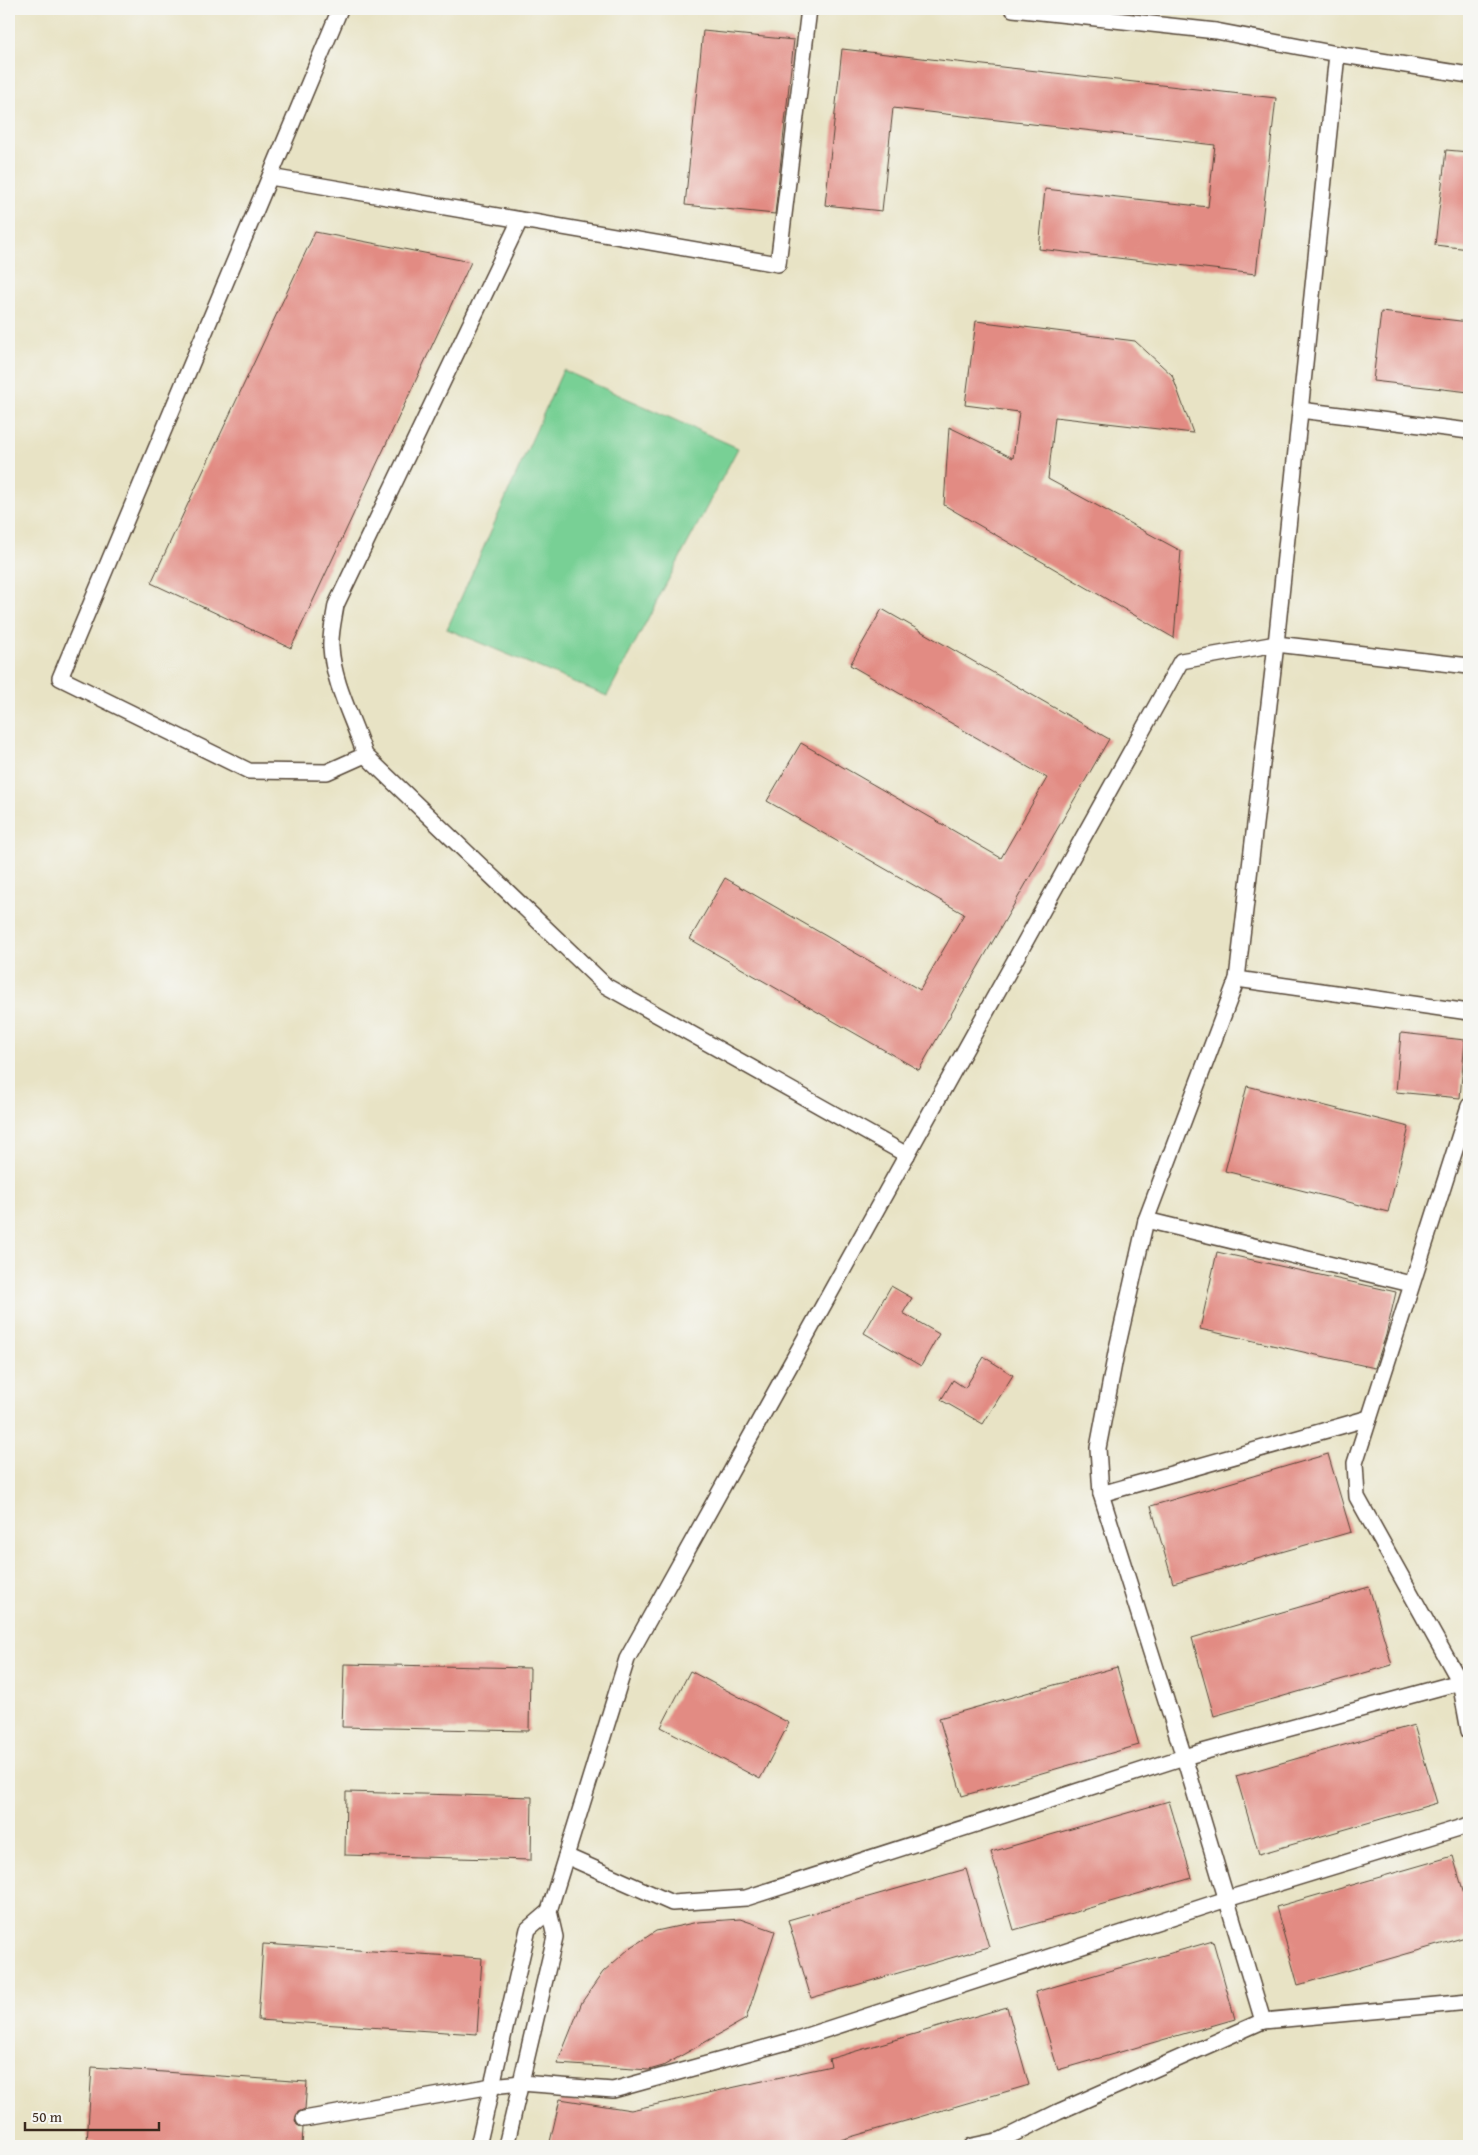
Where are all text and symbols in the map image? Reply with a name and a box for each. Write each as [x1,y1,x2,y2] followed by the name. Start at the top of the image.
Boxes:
[25,2100,159,2132] scale bar
[32,2106,63,2127] text: 50 m

